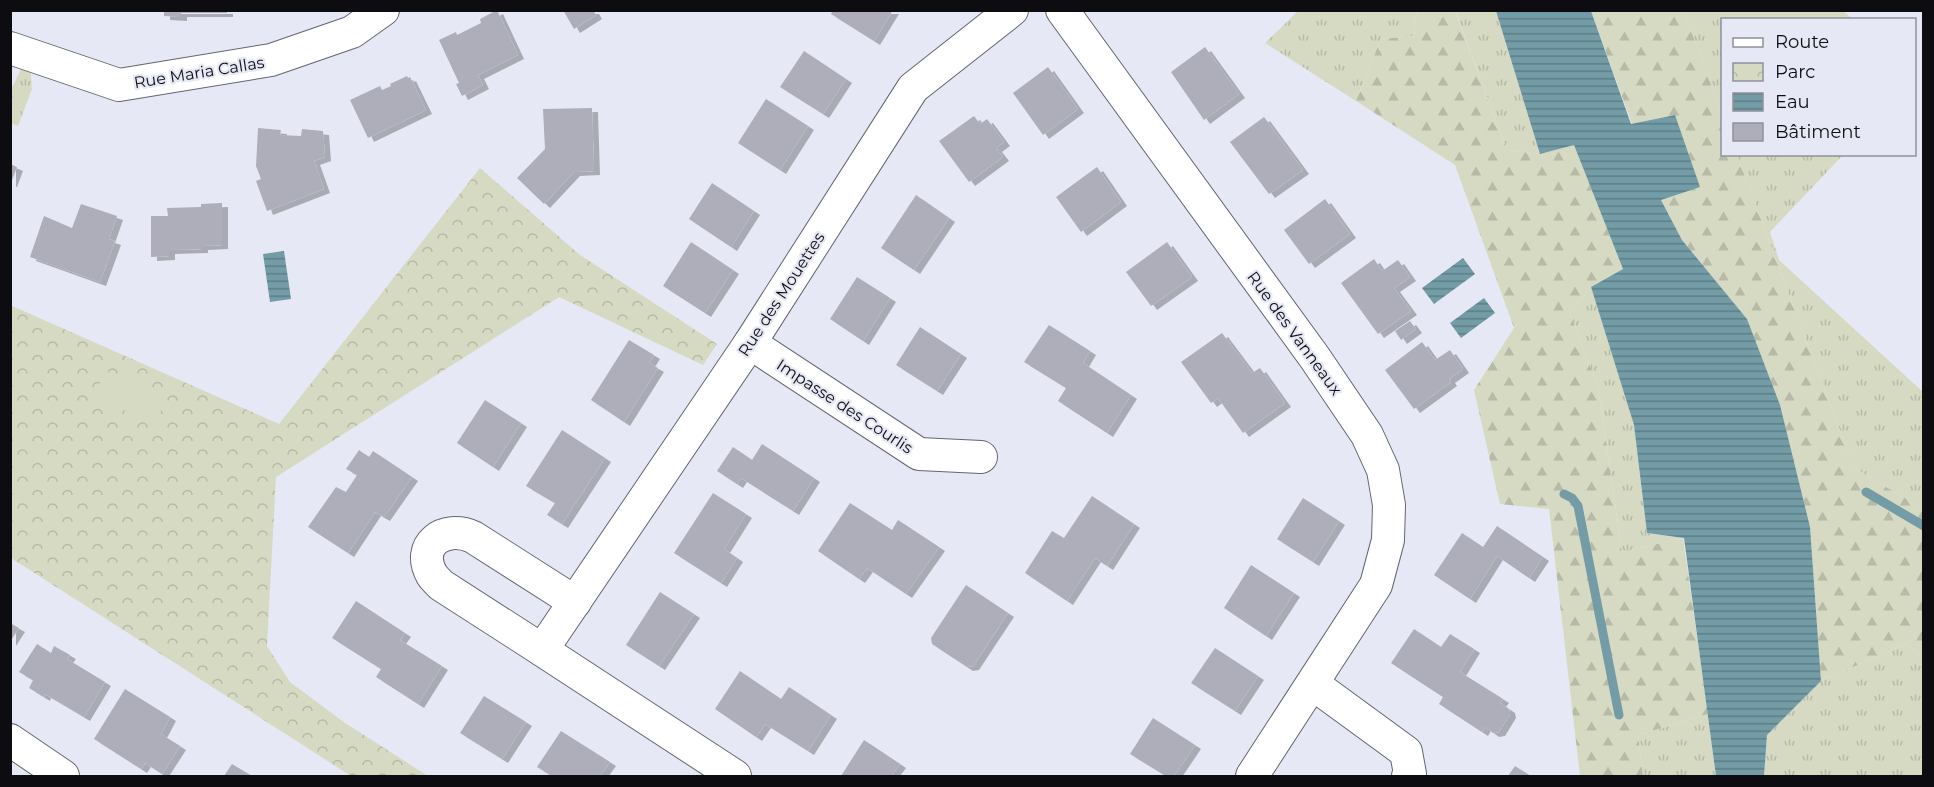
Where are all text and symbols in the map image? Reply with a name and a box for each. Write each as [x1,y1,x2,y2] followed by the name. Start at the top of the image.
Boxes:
[1721,18,1916,156] legend
[1775,31,1829,53] text: Route
[133,53,266,92] street label: Rue Maria Callas
[1775,61,1815,83] text: Parc
[1775,91,1810,113] text: Eau
[1775,121,1861,143] text: Bâtiment
[734,228,829,360] street label: Rue des Mouettes
[1243,268,1346,399] street label: Rue des Vanneaux
[773,355,917,458] street label: Impasse des Courlis

